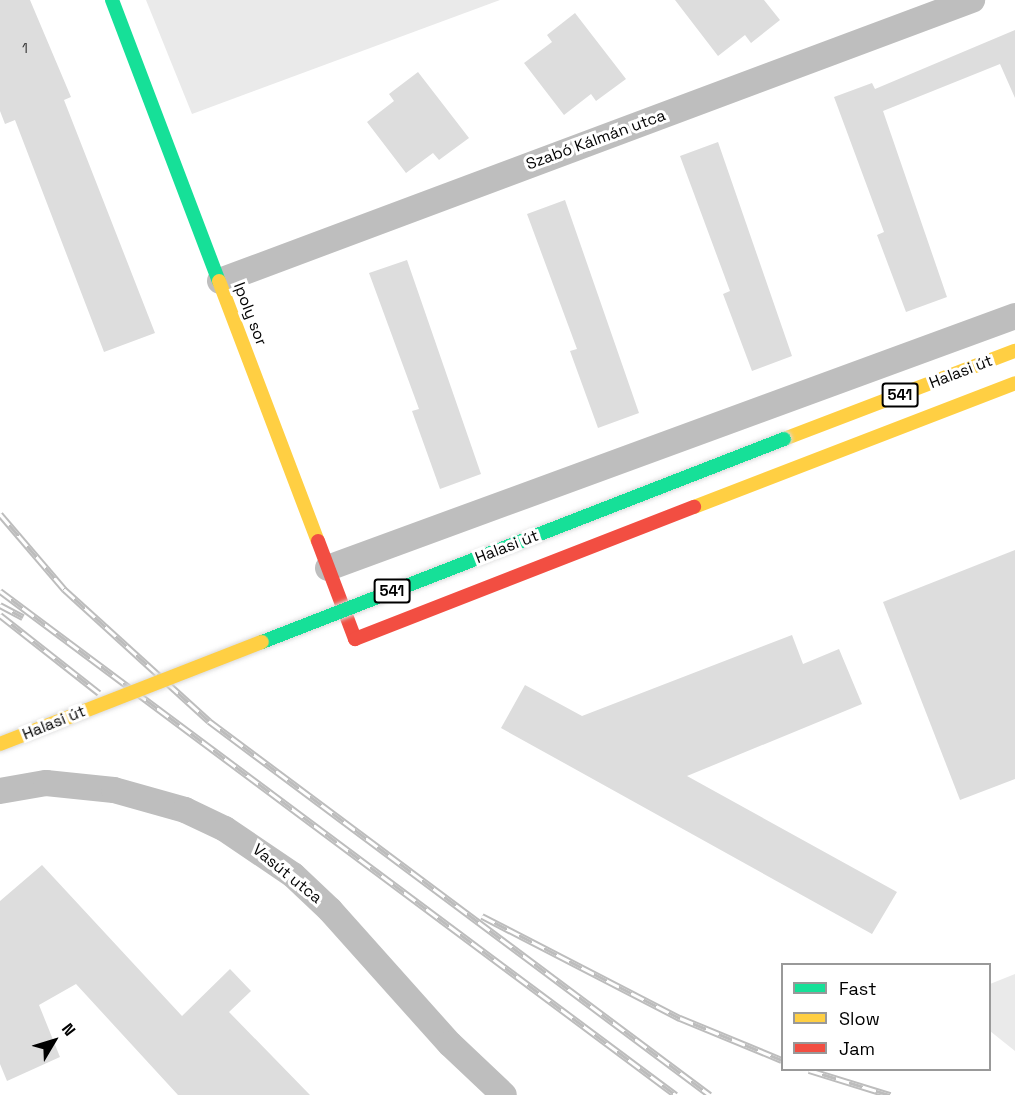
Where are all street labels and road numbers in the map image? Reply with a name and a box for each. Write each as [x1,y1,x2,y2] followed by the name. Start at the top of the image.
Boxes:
[524,106,668,174] street label: Szabó Kálmán utca
[229,280,271,348] street label: Ipoly sor
[927,351,995,393] street label: Halasi út
[880,383,920,407] road number: 541
[473,526,541,568] street label: Halasi út
[372,579,412,603] road number: 541
[20,702,88,744] street label: Halasi út
[248,840,326,908] street label: Vasút utca

